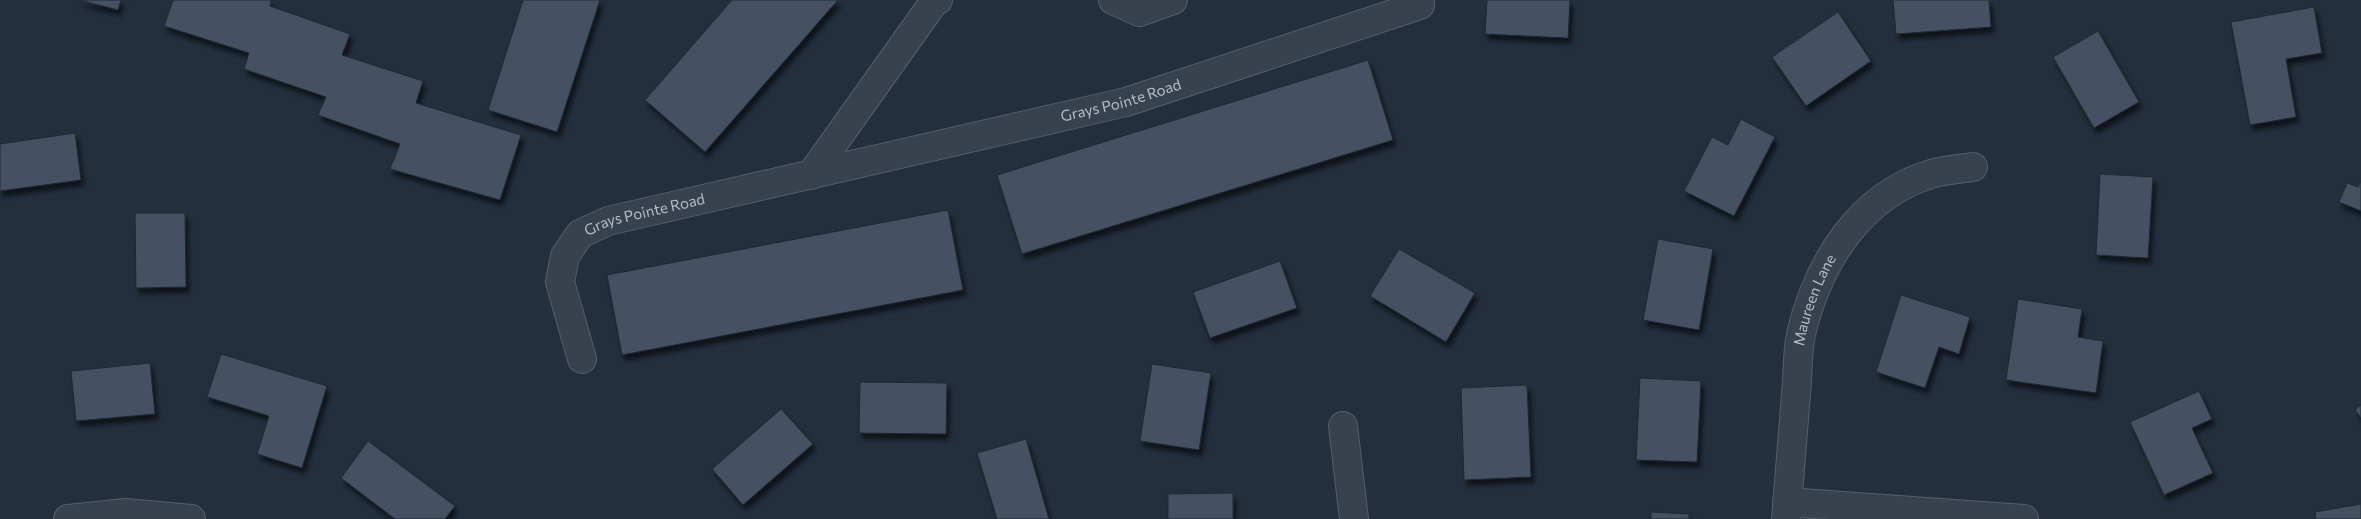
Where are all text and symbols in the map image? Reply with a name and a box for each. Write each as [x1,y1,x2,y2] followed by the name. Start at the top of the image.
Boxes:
[1059,74,1183,125] street label: Grays Pointe Road
[581,189,706,239] street label: Grays Pointe Road
[1789,251,1839,347] street label: Maureen Lane

